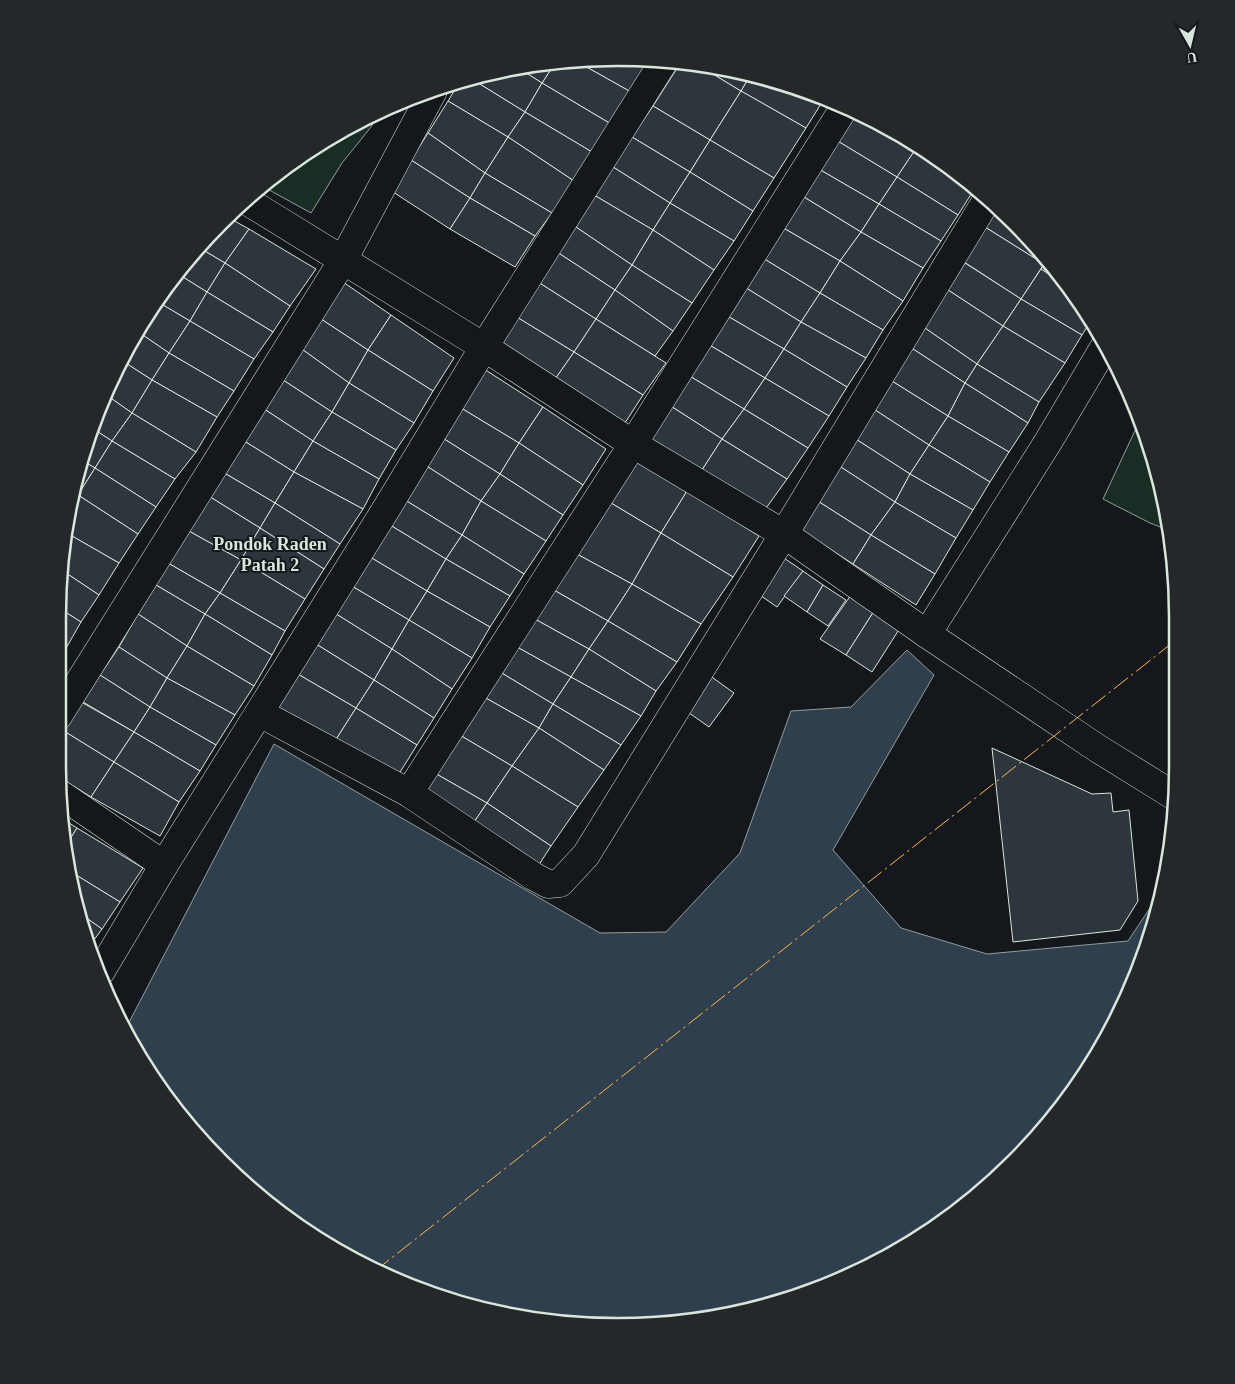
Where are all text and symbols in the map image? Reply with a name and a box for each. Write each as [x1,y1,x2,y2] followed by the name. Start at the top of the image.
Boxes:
[1165,20,1215,70] north arrow
[1186,49,1198,66] text: U
[213,534,327,575] district label: Pondok Raden Patah 2

